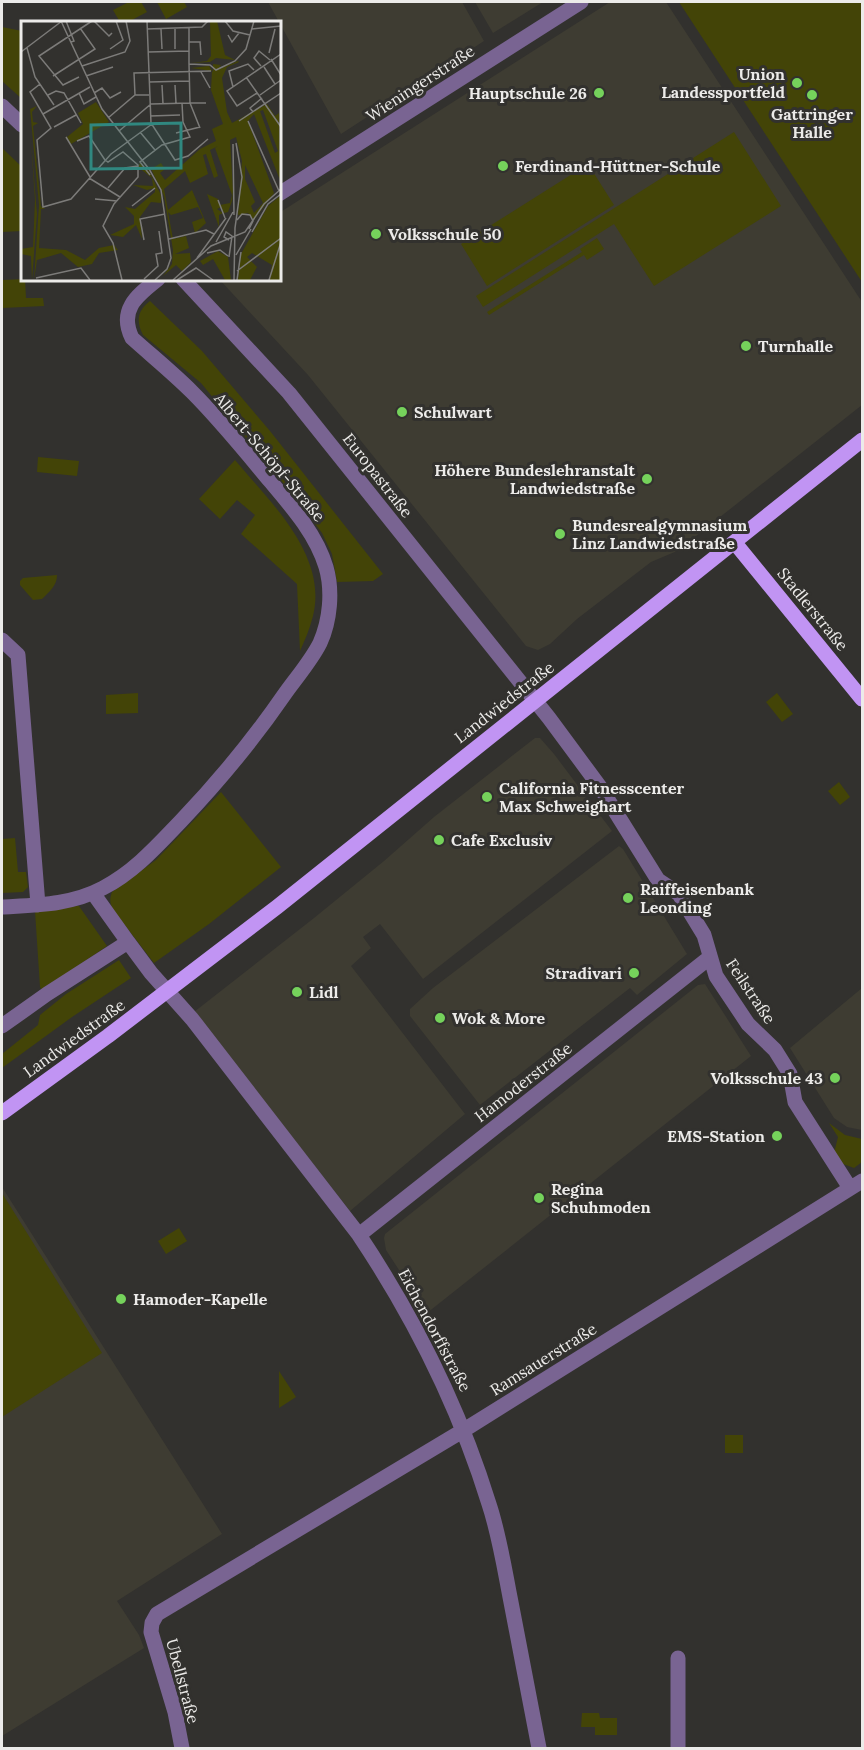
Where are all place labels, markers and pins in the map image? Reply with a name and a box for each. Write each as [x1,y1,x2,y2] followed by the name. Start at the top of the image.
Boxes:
[661,64,785,102] place label: Union Landessportfeld
[790,76,804,90] marker: Union Landessportfeld
[468,83,587,103] place label: Hauptschule 26
[592,86,606,100] marker: Hauptschule 26
[805,88,819,102] marker: Gattringer Halle
[771,104,853,142] place label: Gattringer Halle
[515,156,721,176] place label: Ferdinand-Hüttner-Schule
[496,159,510,173] marker: Ferdinand-Hüttner-Schule
[388,224,502,244] place label: Volksschule 50
[369,227,383,241] marker: Volksschule 50
[758,336,833,356] place label: Turnhalle
[739,339,753,353] marker: Turnhalle
[414,402,492,422] place label: Schulwart
[395,405,409,419] marker: Schulwart
[434,460,635,498] place label: Höhere Bundeslehranstalt Landwiedstraße
[640,472,654,486] marker: Höhere Bundeslehranstalt Landwiedstraße
[572,515,747,553] place label: Bundesrealgymnasium Linz Landwiedstraße
[553,527,567,541] marker: Bundesrealgymnasium Linz Landwiedstraße
[499,778,684,816] place label: California Fitnesscenter Max Schweighart
[480,790,494,804] marker: California Fitnesscenter Max Schweighart
[451,830,553,850] place label: Cafe Exclusiv
[432,833,446,847] marker: Cafe Exclusiv
[640,879,754,917] place label: Raiffeisenbank Leonding
[621,891,635,905] marker: Raiffeisenbank Leonding
[545,963,622,983] place label: Stradivari
[627,966,641,980] marker: Stradivari
[309,982,338,1002] place label: Lidl
[290,985,304,999] marker: Lidl
[452,1008,546,1028] place label: Wok & More
[433,1011,447,1025] marker: Wok & More
[710,1068,823,1088] place label: Volksschule 43
[828,1071,842,1085] marker: Volksschule 43
[667,1126,765,1146] place label: EMS-Station
[770,1129,784,1143] marker: EMS-Station
[551,1179,651,1217] place label: Regina Schuhmoden
[532,1191,546,1205] marker: Regina Schuhmoden
[133,1289,268,1309] place label: Hamoder-Kapelle
[114,1292,128,1306] marker: Hamoder-Kapelle

